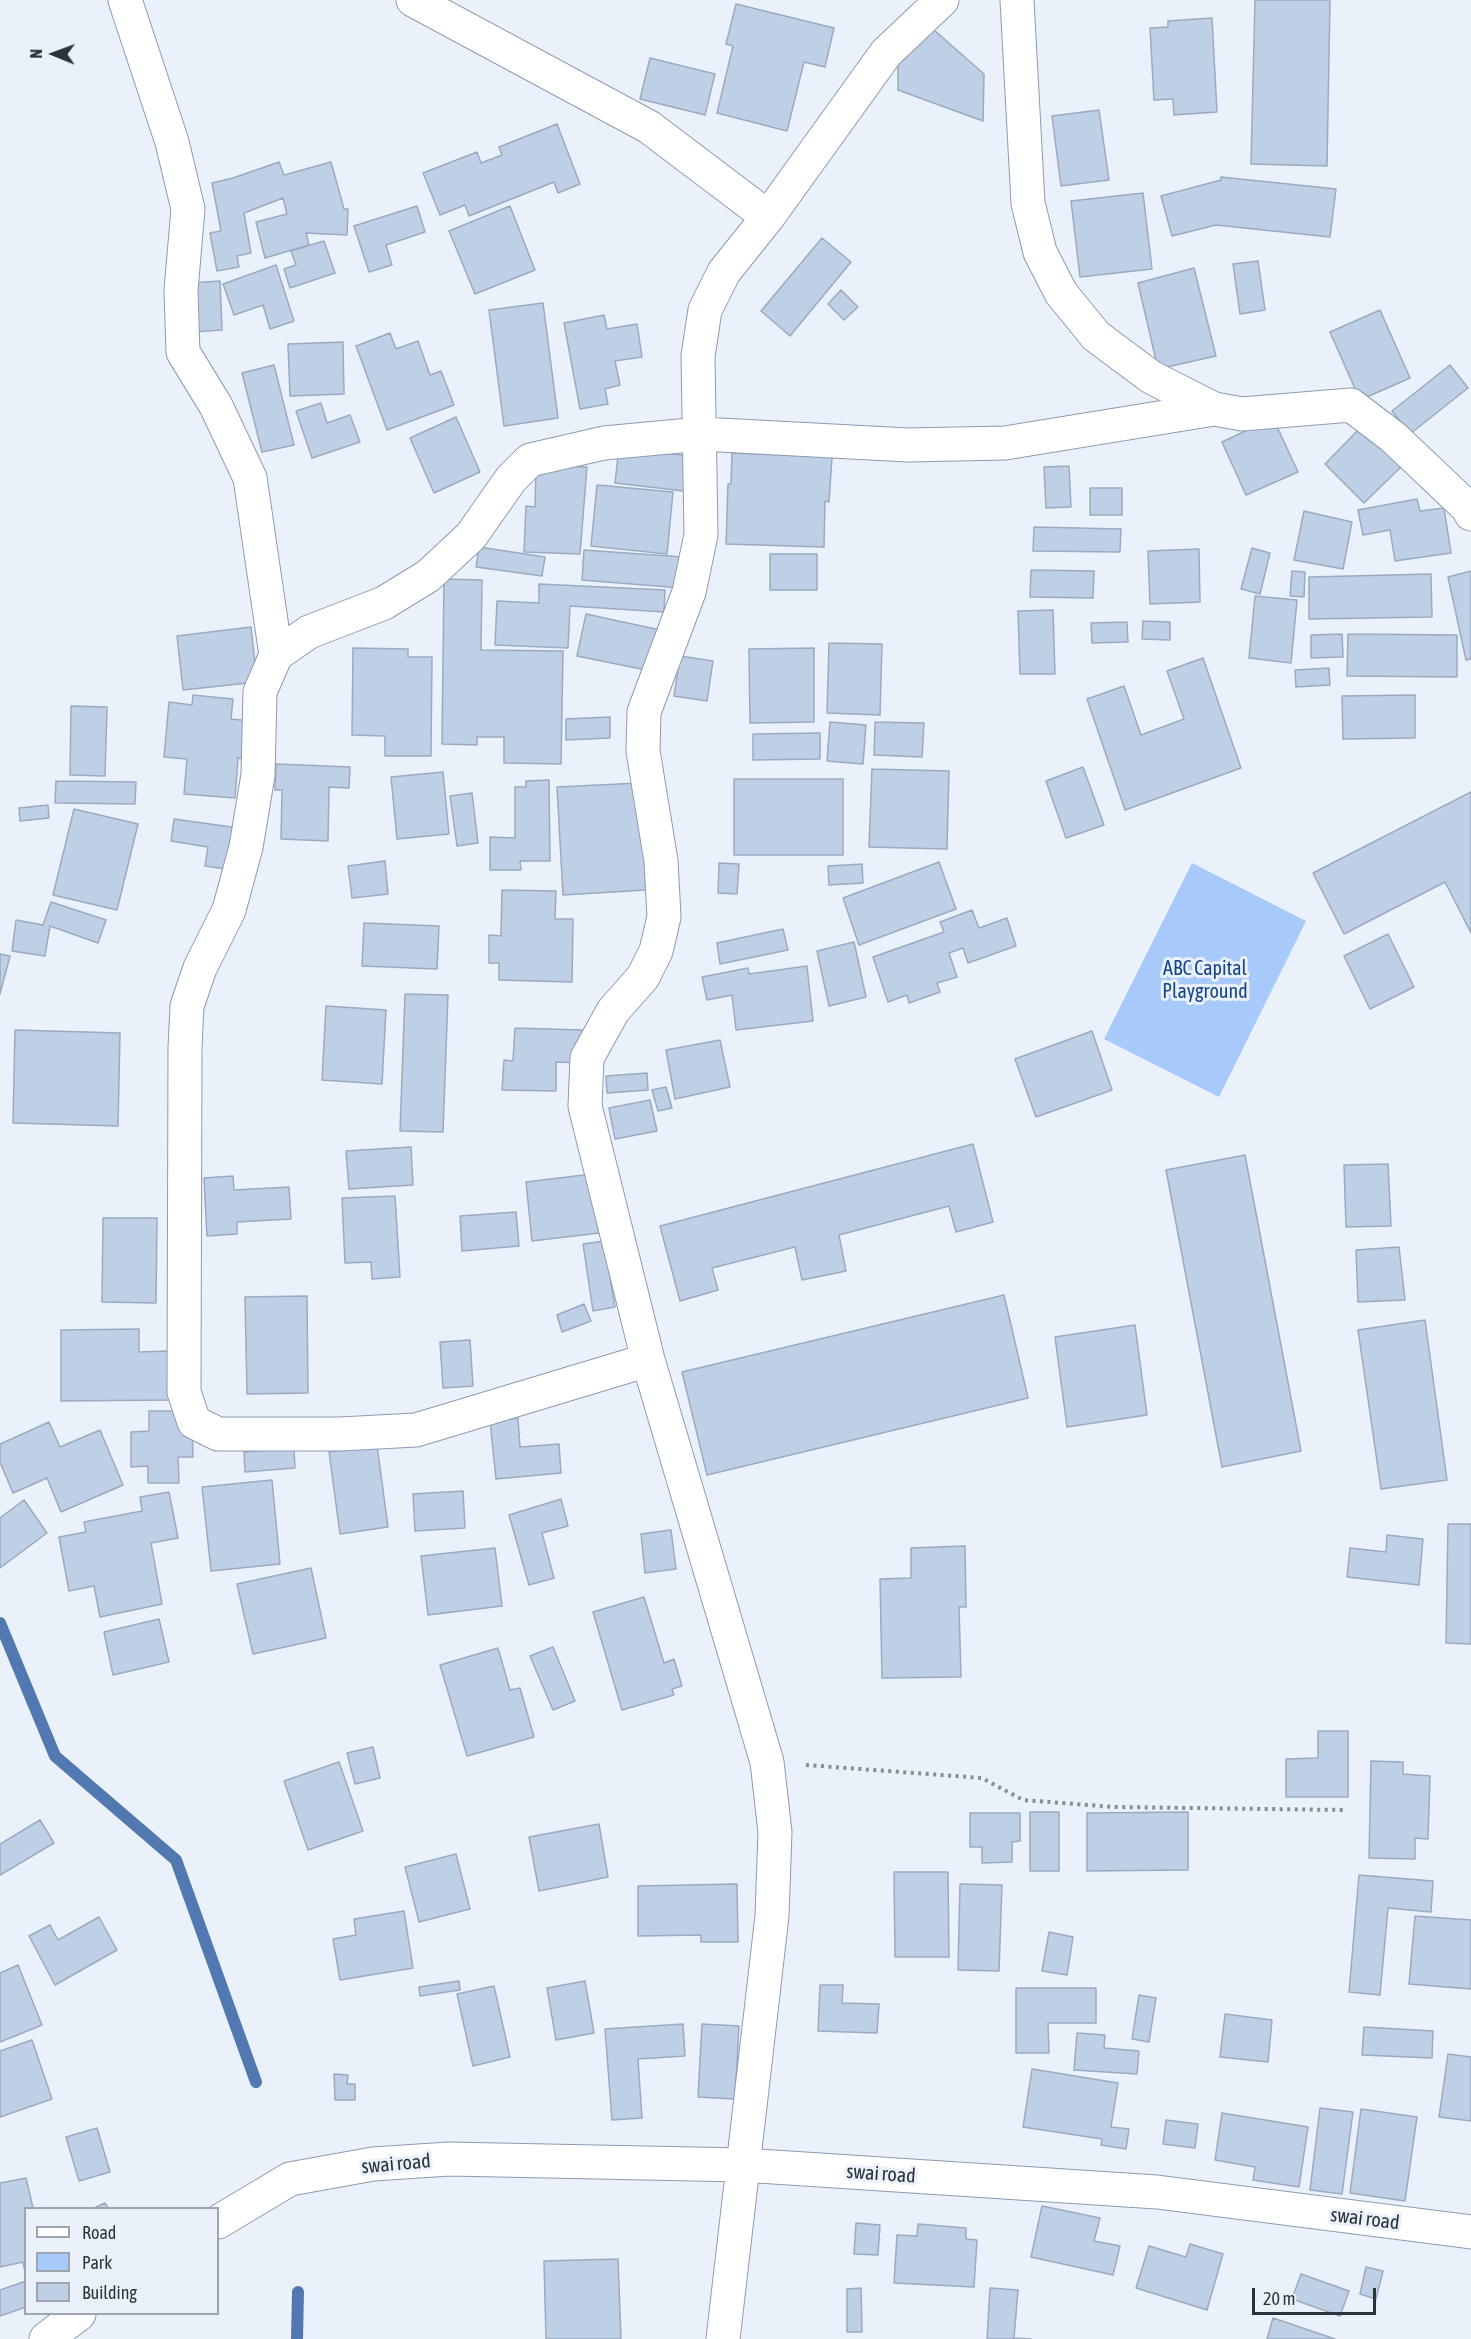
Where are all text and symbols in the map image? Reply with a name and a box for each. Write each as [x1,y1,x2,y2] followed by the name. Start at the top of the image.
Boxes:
[24,24,84,84] north arrow
[27,49,45,59] text: N
[1162,957,1248,1004] park label: ABC Capital Playground
[360,2149,432,2179] street label: swai road
[845,2160,917,2188] street label: swai road
[1329,2203,1401,2235] street label: swai road
[24,2207,219,2315] legend
[82,2222,116,2243] text: Road
[82,2252,112,2273] text: Park
[1255,2276,1380,2314] scale bar
[82,2282,137,2303] text: Building
[1263,2288,1295,2309] text: 20 m

